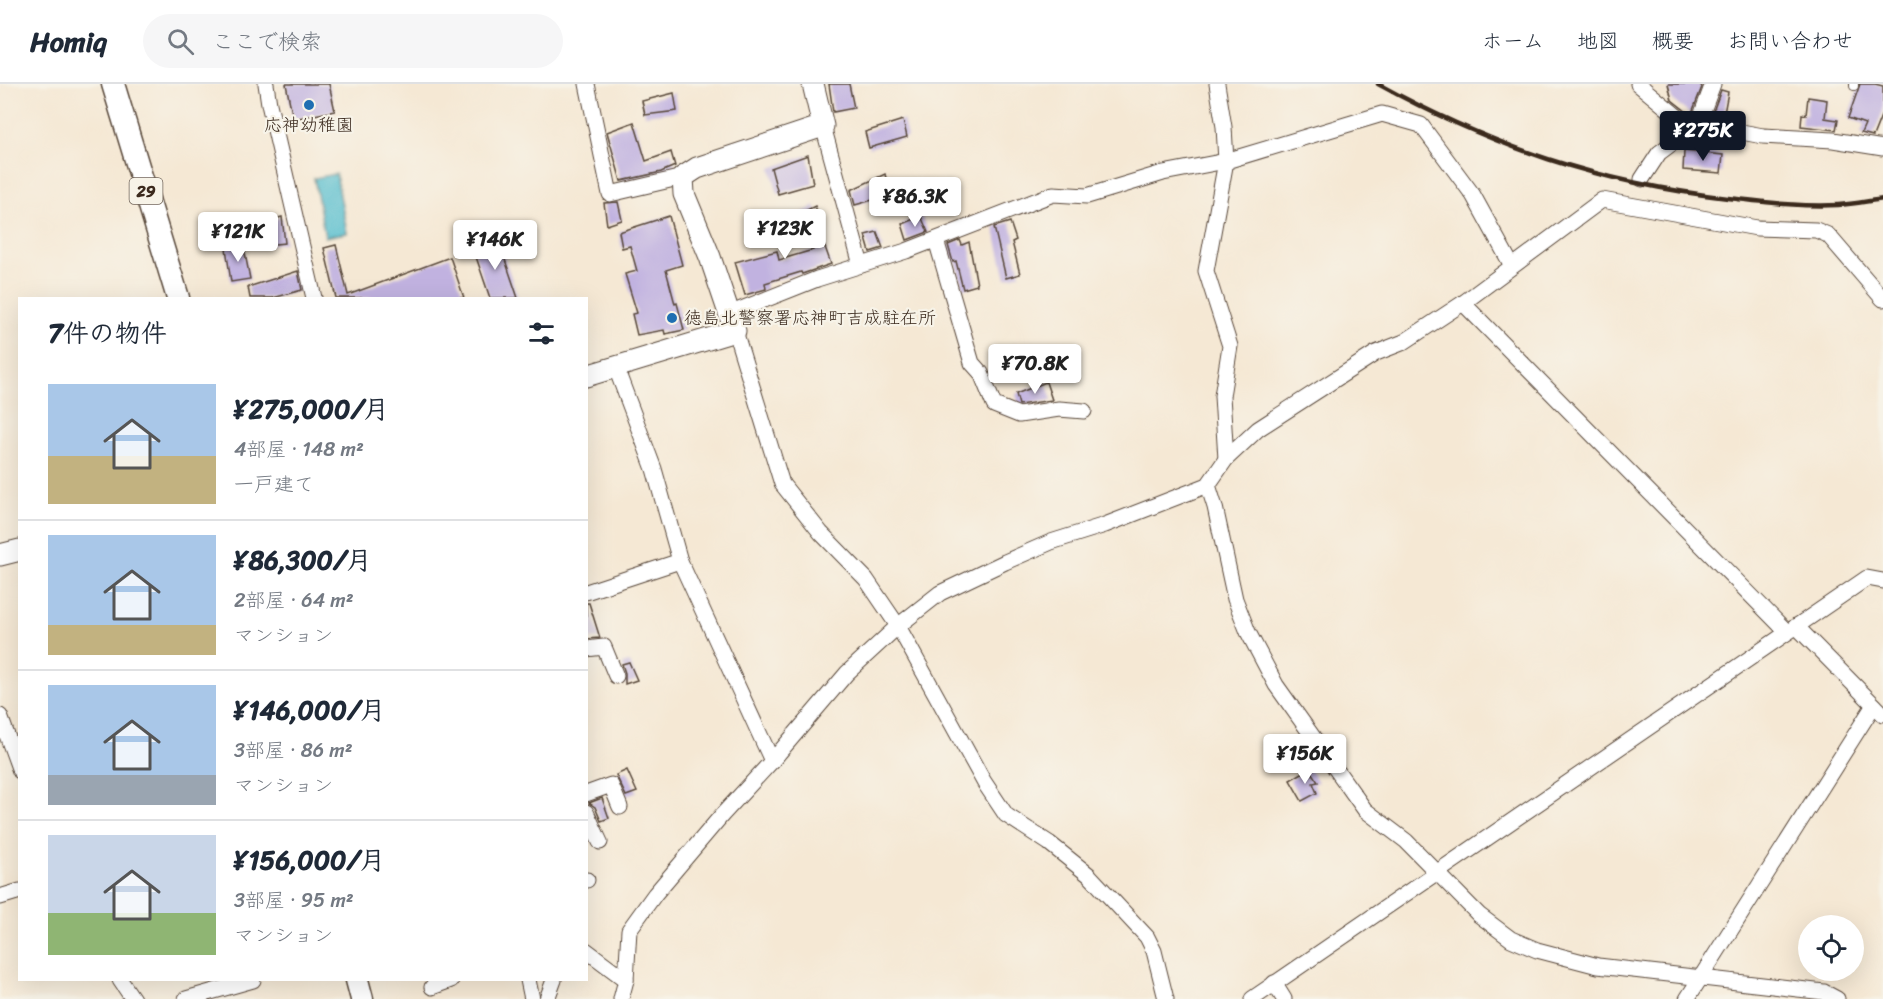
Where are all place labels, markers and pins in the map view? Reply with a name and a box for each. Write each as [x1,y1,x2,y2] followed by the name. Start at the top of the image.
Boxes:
[302,98,316,112] marker: 応神幼稚園
[264,109,354,141] place label: 応神幼稚園
[1661,111,1745,162] pin: ¥275K
[866,177,964,228] pin: ¥86.3K
[743,209,827,260] pin: ¥123K
[196,212,280,263] pin: ¥121K
[453,220,537,271] pin: ¥146K
[684,302,936,334] place label: 徳島北警察署応神町吉成駐在所
[665,311,679,325] marker: 徳島北警察署応神町吉成駐在所
[986,344,1084,395] pin: ¥70.8K
[1263,734,1347,785] pin: ¥156K

